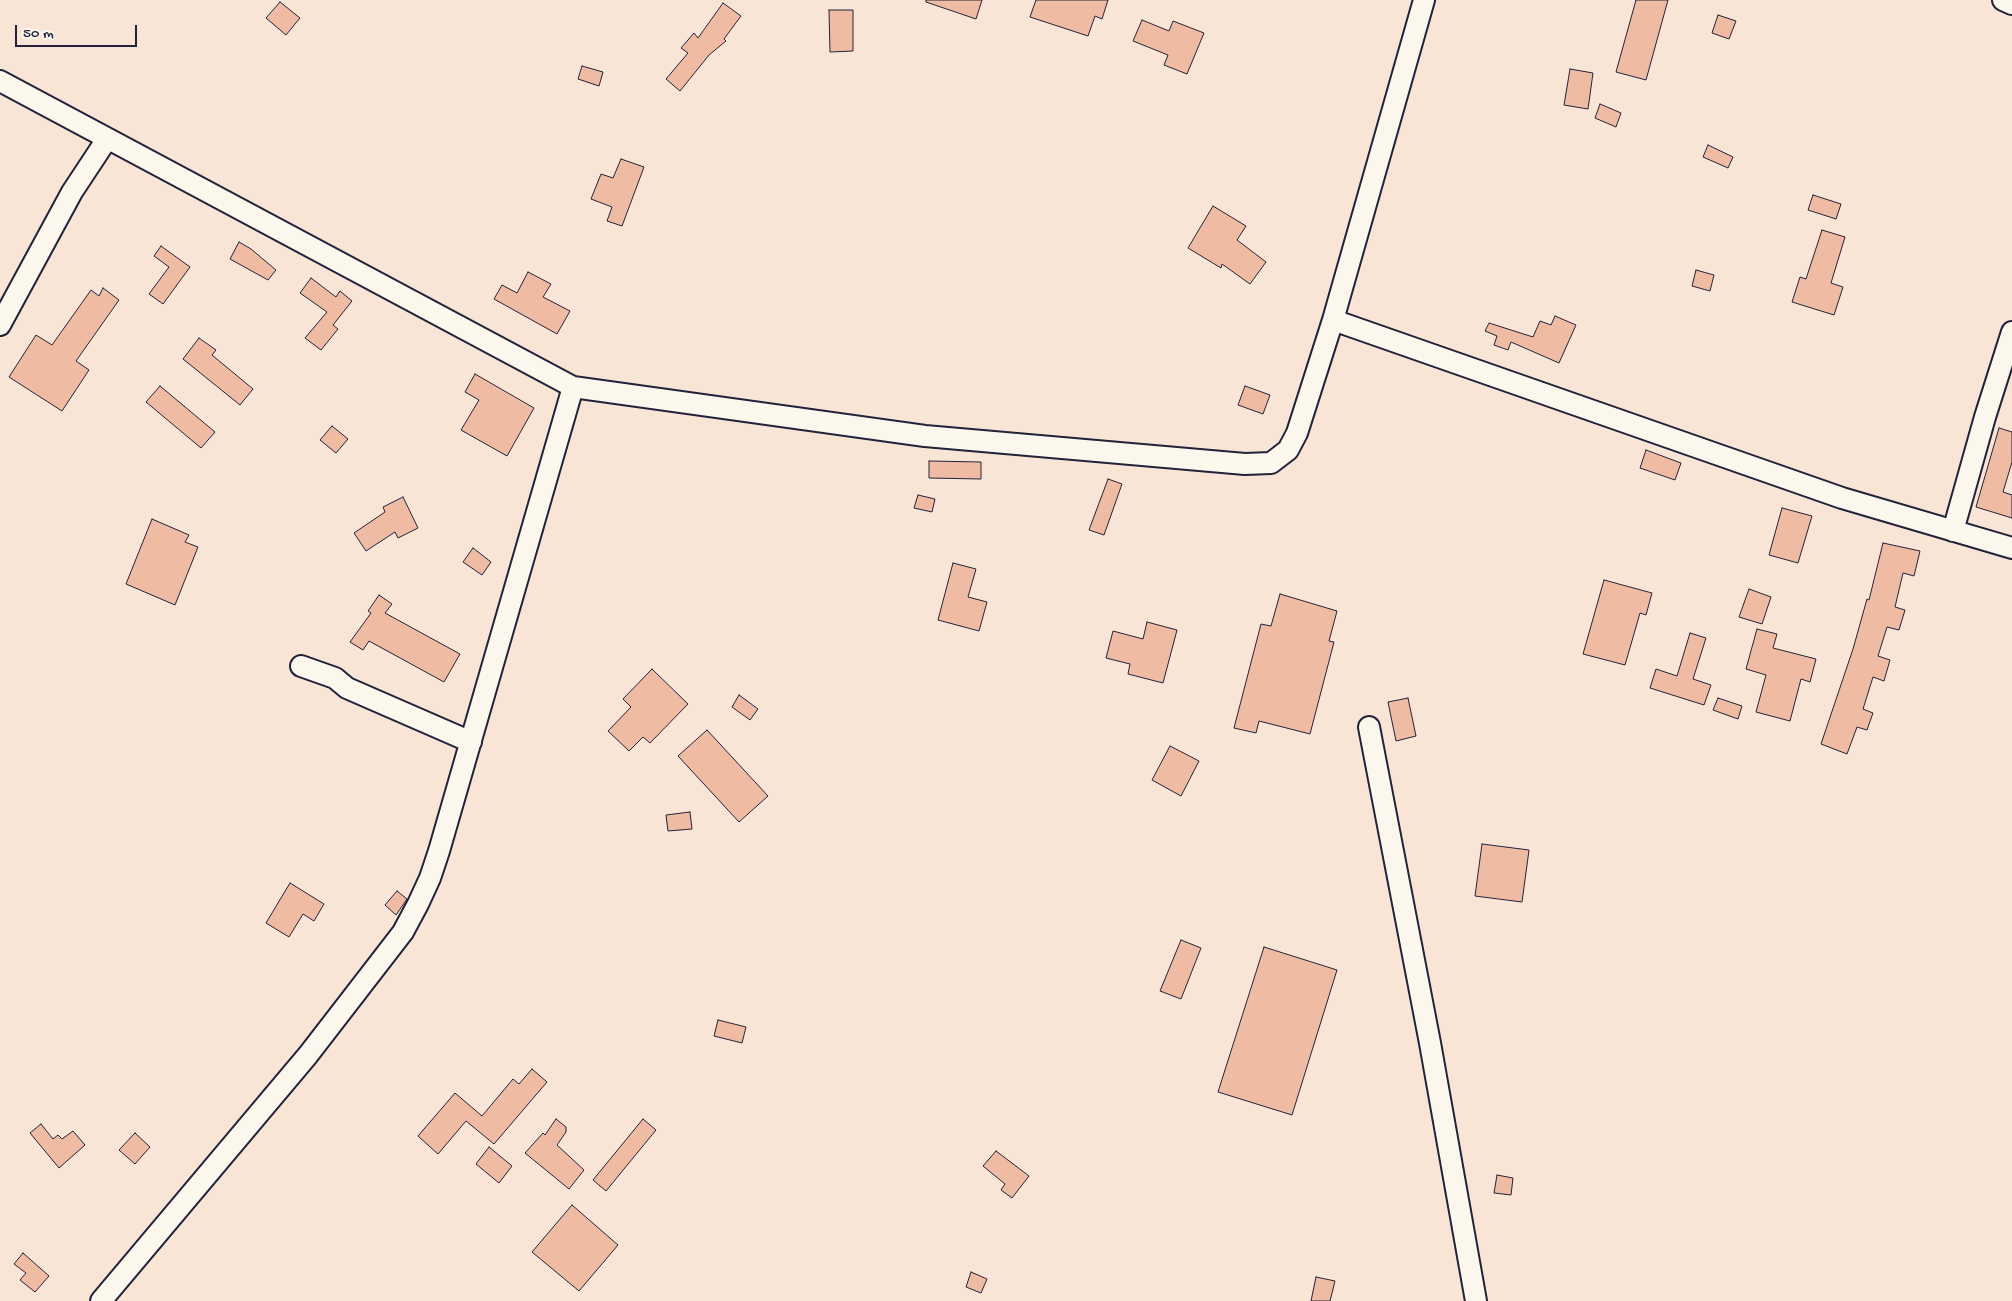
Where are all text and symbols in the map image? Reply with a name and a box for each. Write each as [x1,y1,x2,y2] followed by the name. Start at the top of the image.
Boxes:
[18,15,140,47] scale bar
[23,25,54,43] text: 50 m

